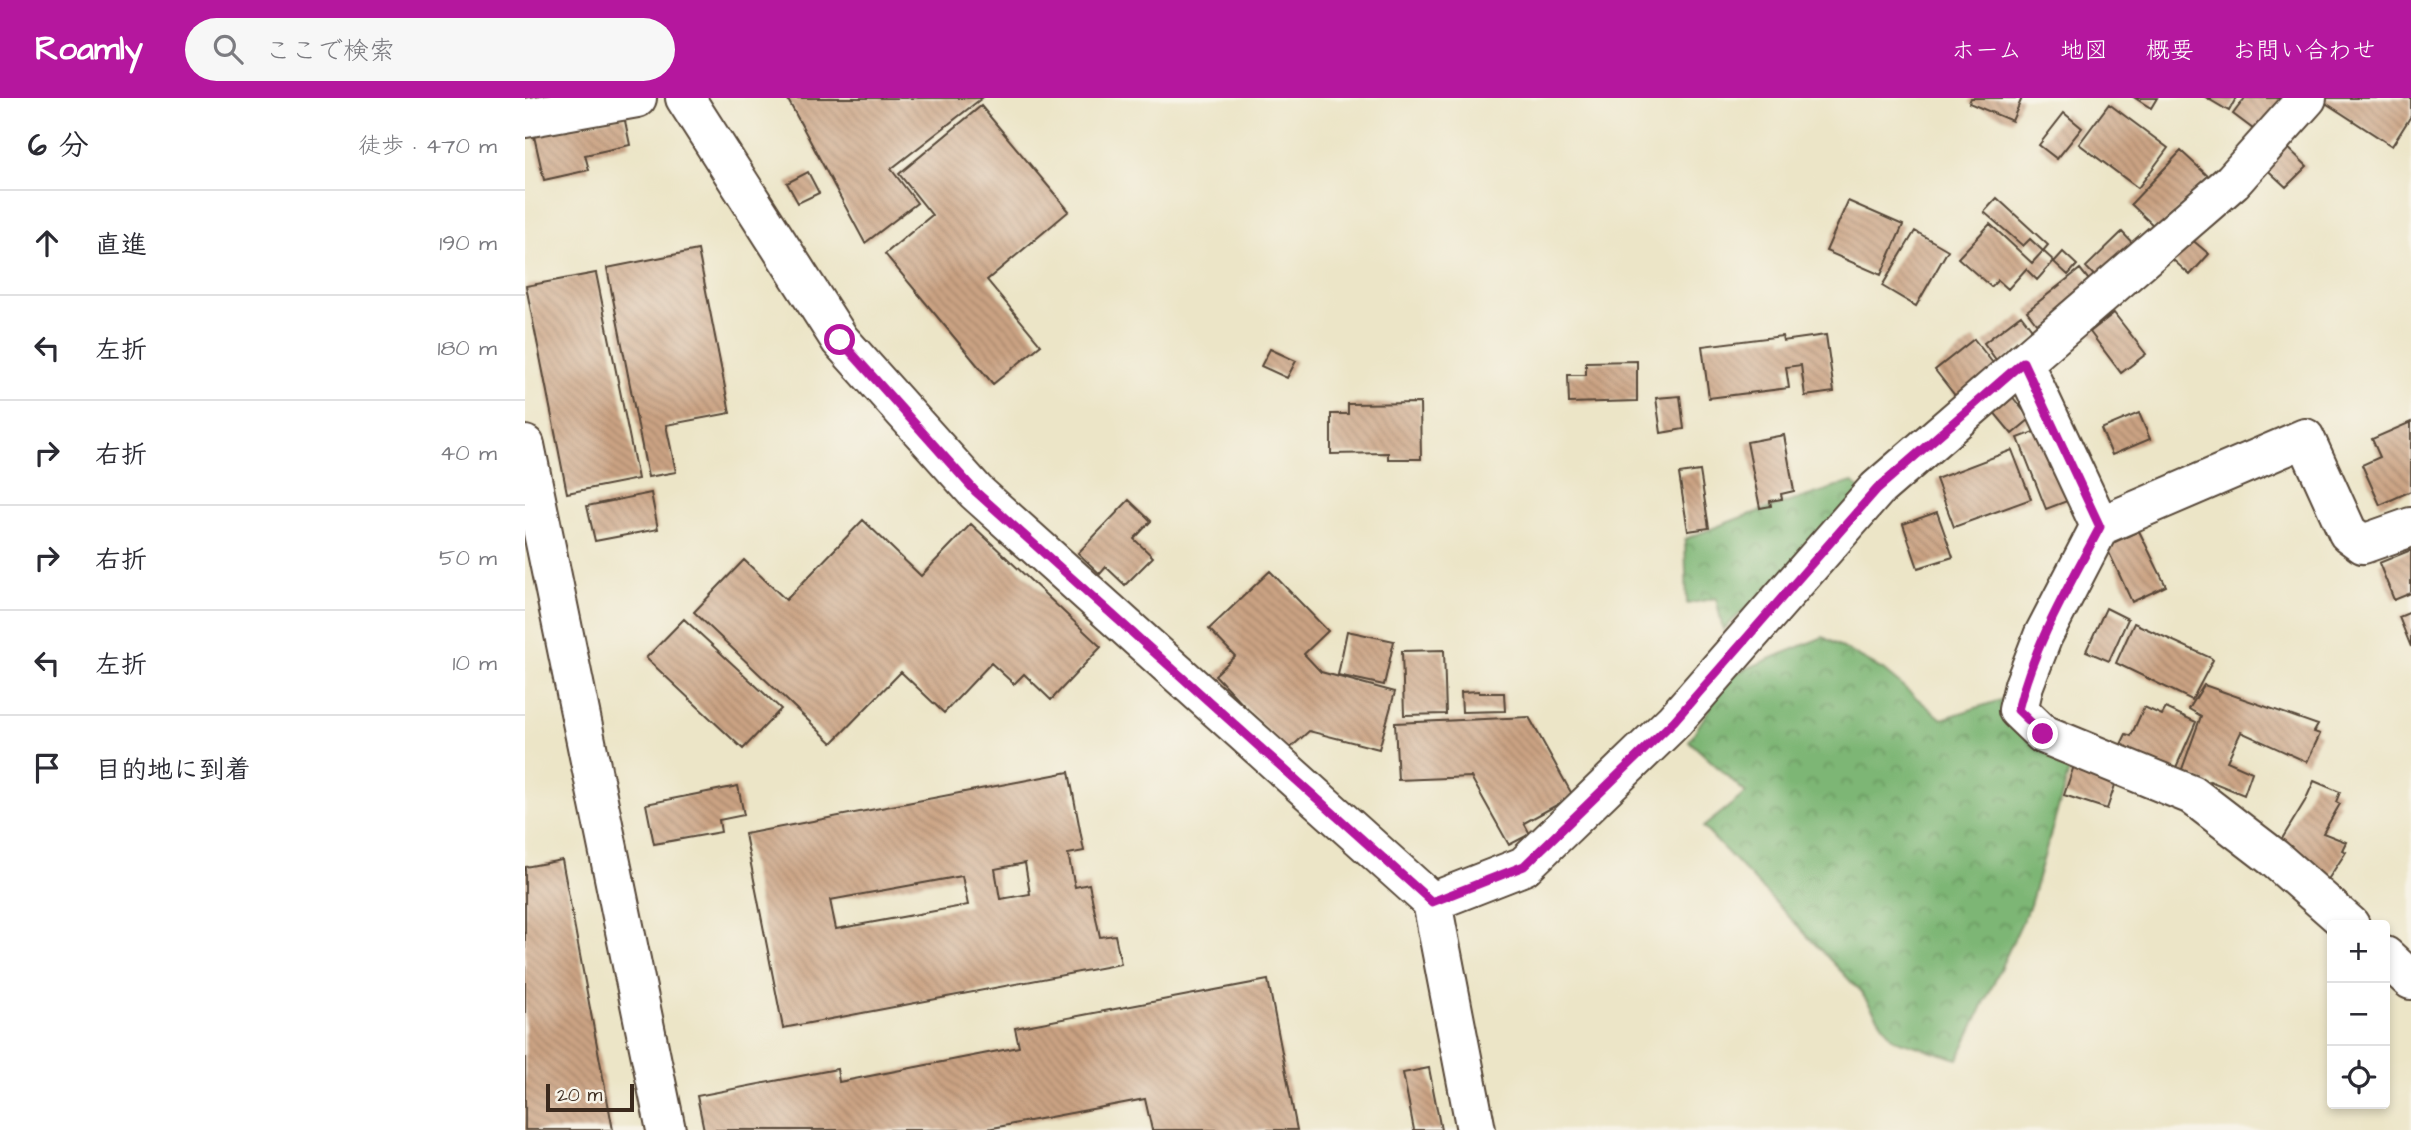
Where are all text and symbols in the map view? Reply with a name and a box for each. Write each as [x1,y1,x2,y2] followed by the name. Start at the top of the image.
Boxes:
[185,18,675,81] search box
[35,26,143,72] text: Roamly
[209,30,247,68] icon: search
[265,33,395,69] text: ここで検索
[1951,34,2022,68] text: ホーム
[2060,34,2108,68] text: 地図
[2146,34,2194,68] text: 概要
[2232,34,2376,68] text: お問い合わせ
[28,125,89,167] text: 6 分
[358,130,497,162] text: 徒歩 · 470 m
[28,224,66,262] icon: ahead
[95,227,147,263] text: 直進
[439,227,497,259] text: 190 m
[824,324,855,355] route start
[28,329,66,367] icon: left
[95,332,147,368] text: 左折
[438,332,497,364] text: 180 m
[28,434,66,472] icon: right
[95,437,147,473] text: 右折
[440,437,497,469] text: 40 m
[28,539,66,577] icon: right
[95,542,147,578] text: 右折
[439,542,497,574] text: 50 m
[28,644,66,682] icon: left
[95,647,147,683] text: 左折
[452,647,497,679] text: 10 m
[2027,718,2058,749] route end
[28,749,66,787] icon: arrive
[95,752,251,788] text: 目的地に到着
[2327,920,2390,1109] map controls
[2327,920,2390,983] button: +
[2327,983,2390,1046] button: −
[2327,1046,2390,1109] button: locate
[546,1081,633,1113] scale bar
[557,1082,602,1109] text: 20 m

